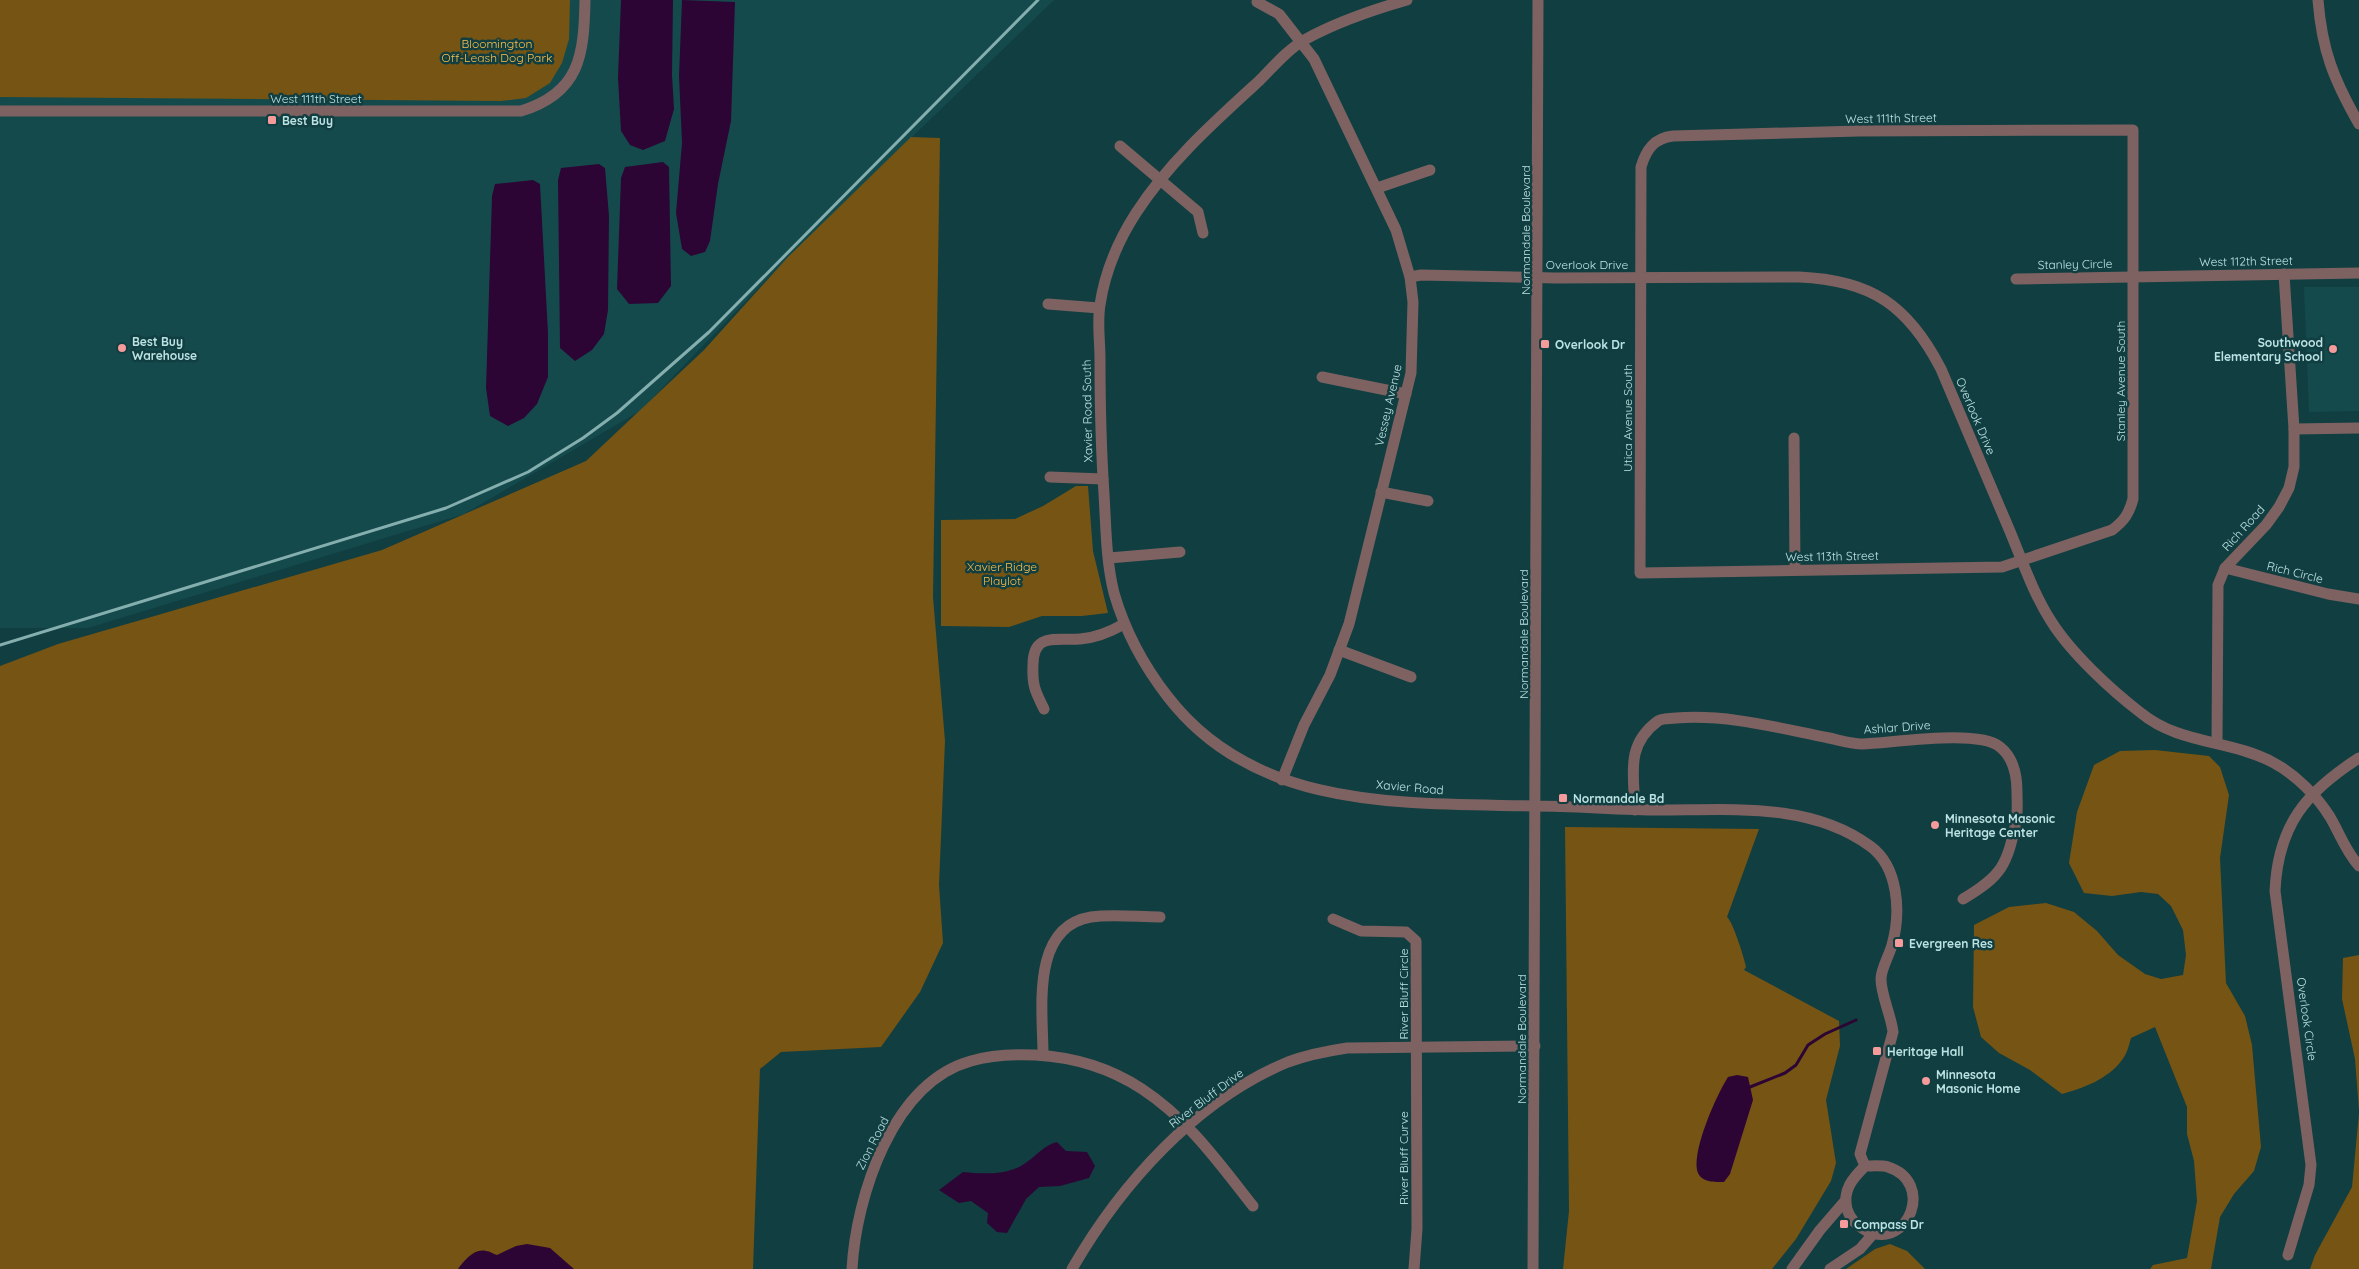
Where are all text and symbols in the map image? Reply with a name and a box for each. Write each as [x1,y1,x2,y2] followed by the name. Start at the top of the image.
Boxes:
[442,36,552,65] park label: Bloomington Off-Leash Dog Park
[270,91,362,106] street label: West 111th Street
[1845,110,1937,126] street label: West 111th Street
[282,113,333,128] place label: Best Buy
[266,114,278,126] marker: Best Buy
[1518,165,1533,295] street label: Normandale Boulevard
[2199,253,2293,269] street label: West 112th Street
[2037,256,2113,272] street label: Stanley Circle
[1546,257,1629,272] street label: Overlook Drive
[2113,321,2128,441] street label: Stanley Avenue South
[132,334,197,363] place label: Best Buy Warehouse
[2214,335,2323,364] place label: Southwood Elementary School
[1555,337,1625,352] place label: Overlook Dr
[1539,338,1551,350] marker: Overlook Dr
[116,342,128,354] marker: Best Buy Warehouse
[2327,343,2339,355] marker: Southwood Elementary School
[1079,360,1095,462] street label: Xavier Road South
[1371,362,1405,447] street label: Vessey Avenue
[1620,364,1635,472] street label: Utica Avenue South
[1953,375,1999,457] street label: Overlook Drive
[2218,502,2268,554] street label: Rich Road
[1785,548,1879,564] street label: West 113th Street
[2265,558,2325,586] street label: Rich Circle
[967,559,1037,588] park label: Xavier Ridge Playlot
[1516,569,1531,699] street label: Normandale Boulevard
[1863,717,1931,737] street label: Ashlar Drive
[1376,777,1444,797] street label: Xavier Road
[1573,791,1664,806] place label: Normandale Bd
[1557,792,1569,804] marker: Normandale Bd
[1945,811,2055,840] place label: Minnesota Masonic Heritage Center
[1929,819,1941,831] marker: Minnesota Masonic Heritage Center
[1909,936,1993,951] place label: Evergreen Res
[1893,937,1905,949] marker: Evergreen Res
[1396,948,1411,1040] street label: River Bluff Circle
[1514,974,1529,1104] street label: Normandale Boulevard
[2294,976,2320,1062] street label: Overlook Circle
[1887,1044,1964,1059] place label: Heritage Hall
[1871,1045,1883,1057] marker: Heritage Hall
[1166,1065,1246,1131] street label: River Bluff Drive
[1936,1067,2020,1096] place label: Minnesota Masonic Home
[1920,1075,1932,1087] marker: Minnesota Masonic Home
[1396,1111,1411,1205] street label: River Bluff Curve
[852,1114,892,1172] street label: Zion Road
[1854,1217,1924,1232] place label: Compass Dr
[1838,1218,1850,1230] marker: Compass Dr

